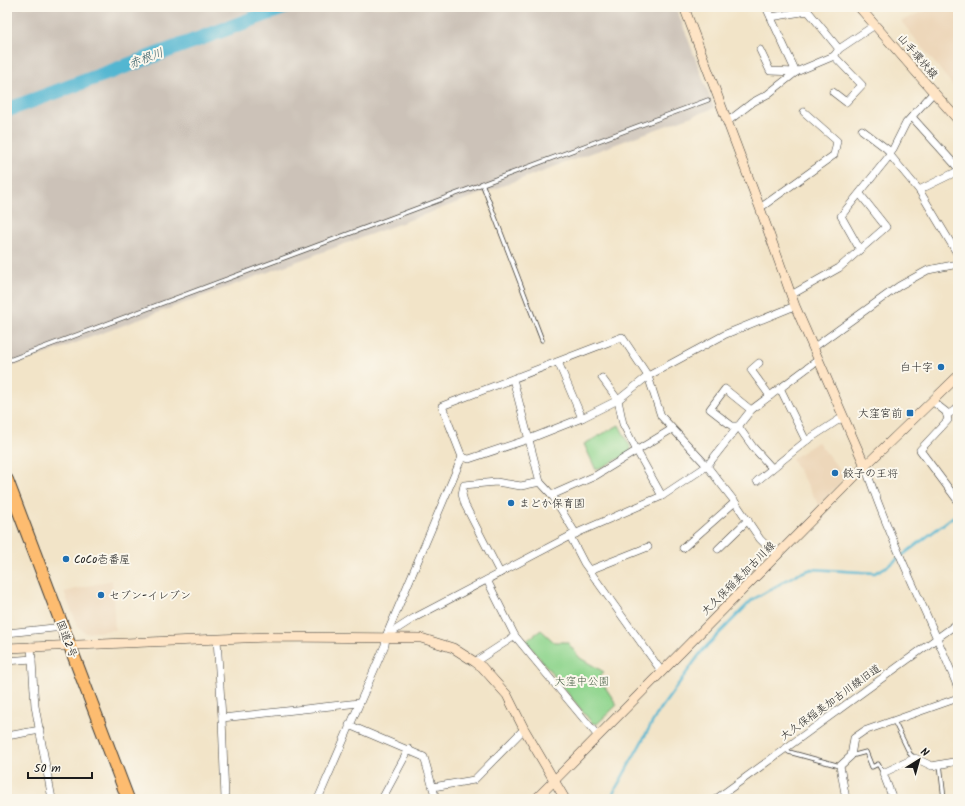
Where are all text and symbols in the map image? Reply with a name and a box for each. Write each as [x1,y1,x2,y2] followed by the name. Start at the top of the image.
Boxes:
[892,30,942,83] street label: 山手環状線
[126,43,166,74] water label: 赤根川
[900,359,933,377] place label: 白十字
[936,362,946,372] marker: 白十字
[858,405,902,423] place label: 大窪宮前
[905,408,915,418] marker: 大窪宮前
[843,465,898,483] place label: 餃子の王将
[830,468,840,478] marker: 餃子の王将
[519,495,585,513] place label: まどか保育園
[506,498,516,508] marker: まどか保育園
[697,537,780,620] street label: 大久保稲美加古川線
[74,551,130,569] place label: CoCo壱番屋
[61,554,71,564] marker: CoCo壱番屋
[109,587,191,605] place label: セブン-イレブン
[96,590,106,600] marker: セブン-イレブン
[51,618,82,661] street label: 国道2号
[776,660,885,746] street label: 大久保稲美加古川線旧道
[555,673,610,691] park label: 大窪中公園
[899,740,939,780] north arrow
[916,744,933,762] text: N
[28,754,92,780] scale bar
[34,759,61,778] text: 50 m

